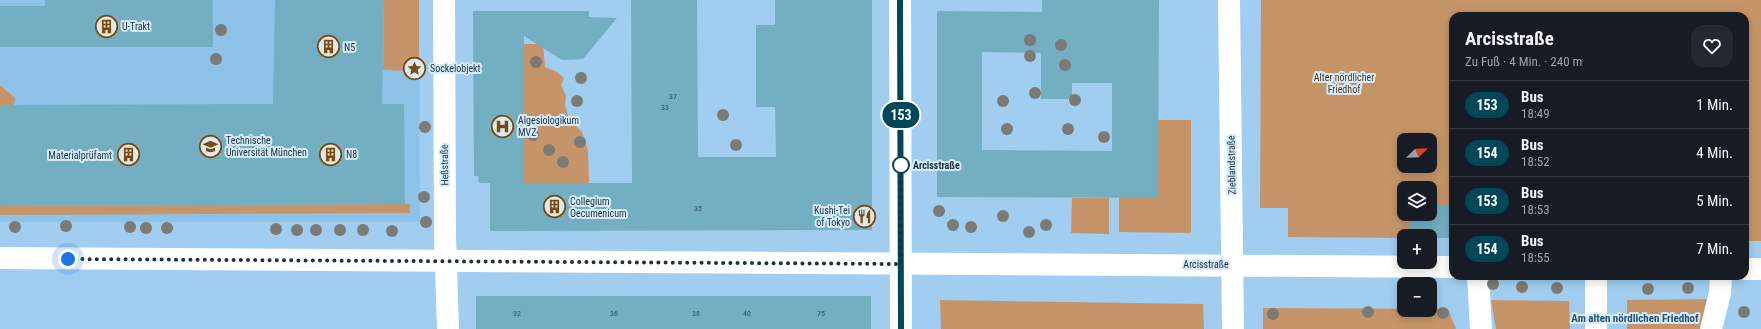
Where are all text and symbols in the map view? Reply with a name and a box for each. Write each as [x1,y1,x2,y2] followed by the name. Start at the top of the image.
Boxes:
[93,13,119,39] building icon: U-Trakt
[122,21,150,32] place label: U-Trakt
[1691,25,1733,67] button: heart
[1465,27,1554,50] text: Arcisstraße
[316,34,342,60] building icon: N5
[344,42,355,53] place label: N5
[1465,54,1582,69] text: Zu Fuß · 4 Min. · 240 m
[402,55,428,81] place icon: Sockelobjekt
[430,63,481,74] place label: Sockelobjekt
[1314,72,1374,95] park label: Alter nördlicher Friedhof
[1521,88,1544,106] text: Bus
[669,92,677,101] house number: 37
[1696,96,1733,114] text: 1 Min.
[1476,97,1498,113] text: 153
[878,102,924,128] line badge: 153
[661,103,669,112] house number: 33
[1521,106,1550,121] text: 18:49
[890,107,912,123] text: 153
[490,113,516,139] hospital icon: Algesiologikum MVZ
[518,115,579,138] place label: Algesiologikum MVZ
[197,133,223,159] school or university icon: Technische Universität München
[1397,133,1437,173] north arrow
[1397,133,1437,317] map controls
[226,135,307,158] place label: Technische Universität München
[1225,135,1238,195] street label: Zieblandstraße
[1521,136,1544,154] text: Bus
[317,141,343,167] building icon: N8
[115,142,141,168] building icon: Materialprüfamt
[439,144,450,186] street label: Heßstraße
[1696,144,1733,162] text: 4 Min.
[1476,145,1498,161] text: 154
[346,149,357,160] place label: N8
[48,150,112,161] place label: Materialprüfamt
[1521,154,1550,169] text: 18:52
[892,156,910,174] marker: Arcisstraße
[913,160,960,171] place label: Arcisstraße
[1397,181,1437,221] button: layers
[1521,184,1544,202] text: Bus
[1696,192,1733,210] text: 5 Min.
[1476,193,1498,209] text: 153
[542,194,568,220] building icon: Collegium Oecumenicum
[570,196,627,219] place label: Collegium Oecumenicum
[1521,202,1550,217] text: 18:53
[852,203,878,229] restaurant icon: Kushi-Tei of Tokyo
[694,204,702,213] house number: 35
[814,205,850,228] place label: Kushi-Tei of Tokyo
[1397,229,1437,269] button: +
[1521,232,1544,250] text: Bus
[1696,240,1733,258] text: 7 Min.
[1476,241,1498,257] text: 154
[58,249,78,269] your location
[1521,250,1550,265] text: 18:55
[1183,259,1229,270] street label: Arcisstraße
[1397,277,1437,317] button: −
[513,309,521,318] house number: 32
[610,309,618,318] house number: 36
[692,309,700,318] house number: 38
[743,309,751,318] house number: 40
[817,309,825,318] house number: 75
[1571,312,1699,325] district label: Am alten nördlichen Friedhof

